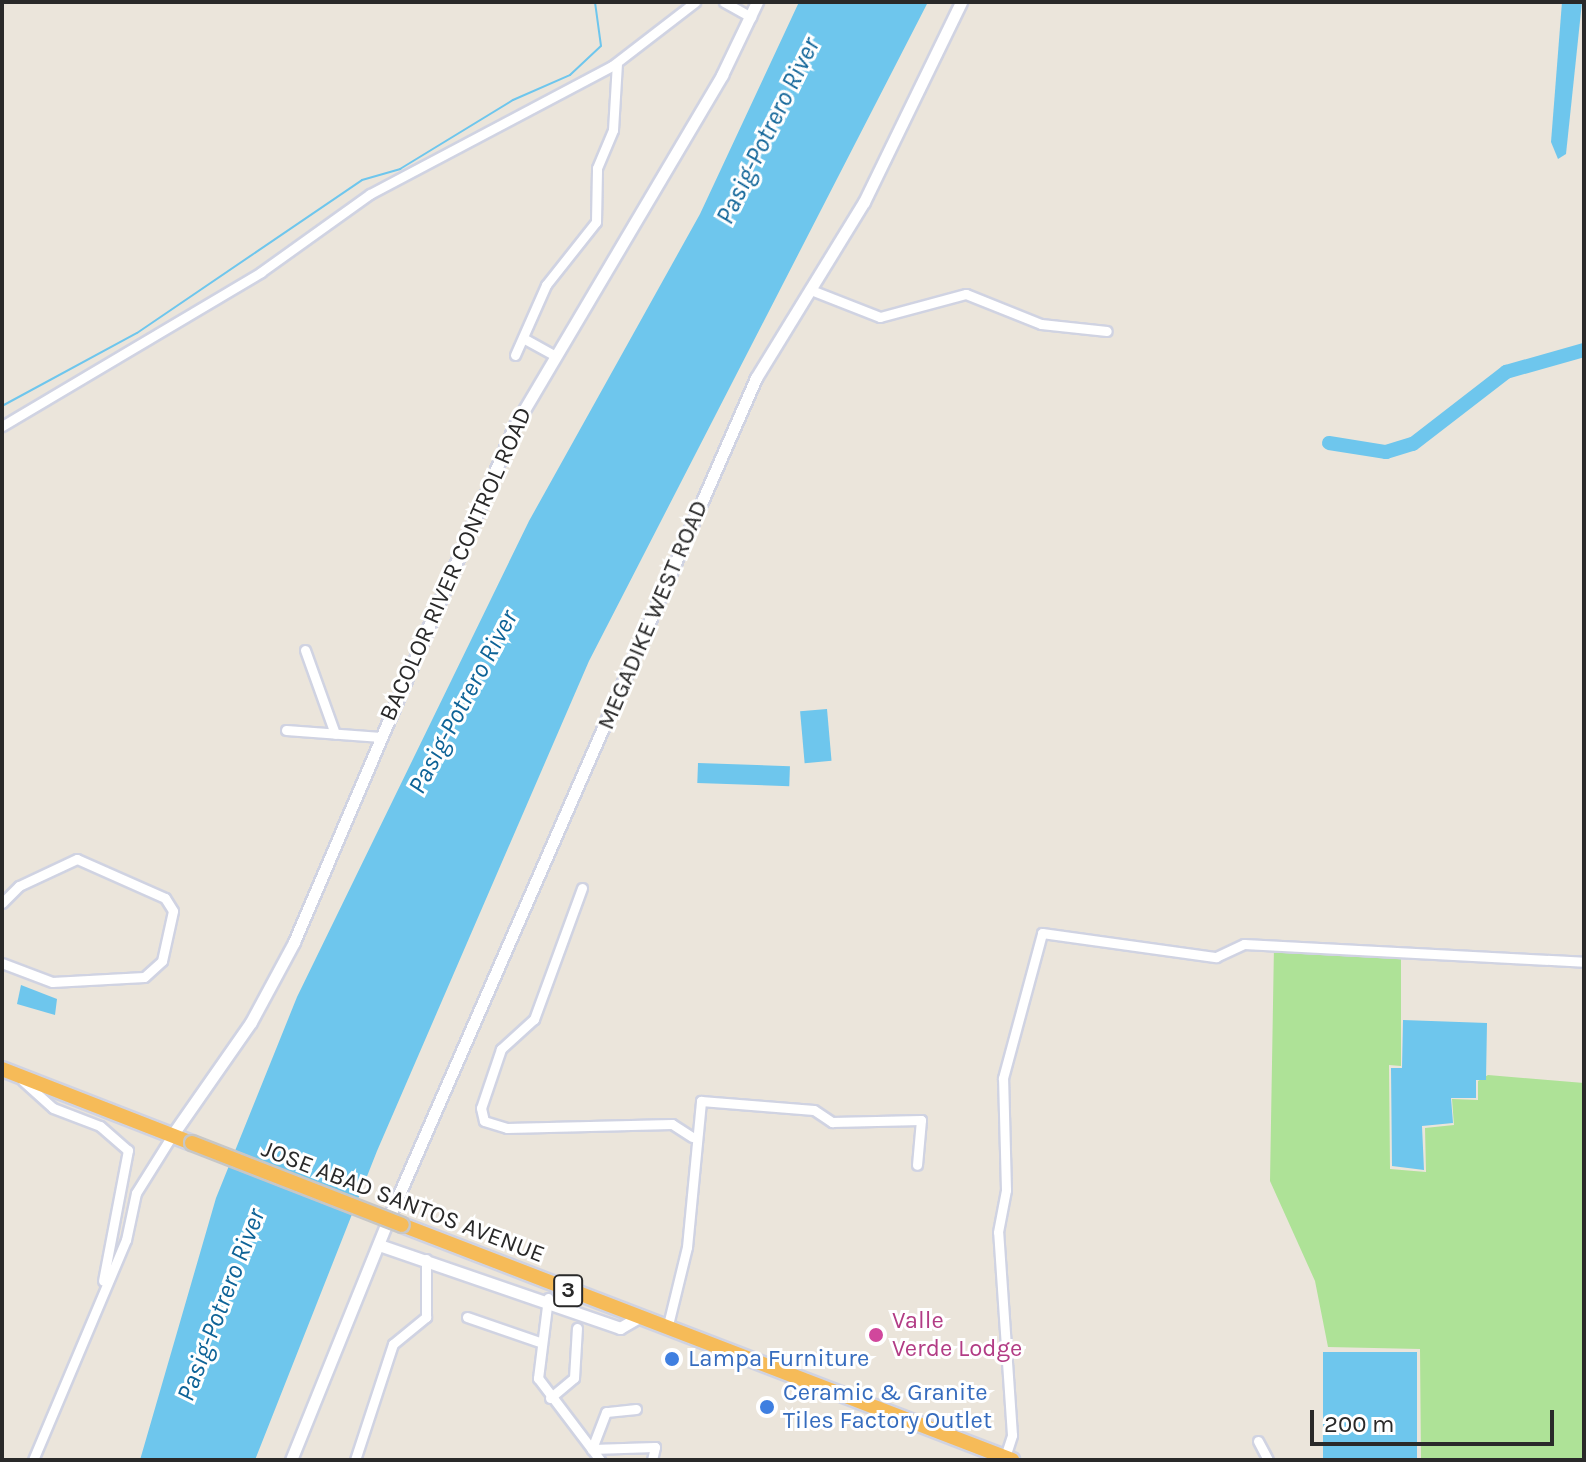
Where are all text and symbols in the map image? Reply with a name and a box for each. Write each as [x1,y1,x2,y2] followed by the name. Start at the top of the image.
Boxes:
[709,33,827,229] water label: Pasig-Potrero River
[374,403,538,725] street label: BACOLOR RIVER CONTROL ROAD
[592,496,714,734] street label: MEGADIKE WEST ROAD
[401,605,525,799] water label: Pasig-Potrero River
[257,1135,549,1269] street label: JOSE ABAD SANTOS AVENUE
[170,1204,272,1406] water label: Pasig-Potrero River
[552,1273,584,1309] road number: 3
[892,1307,1022,1363] place label: Valle Verde Lodge
[867,1326,885,1344] marker: Valle Verde Lodge
[688,1345,869,1373] place label: Lampa Furniture
[663,1350,681,1368] marker: Lampa Furniture
[783,1379,992,1435] place label: Ceramic & Granite Tiles Factory Outlet
[1314,1394,1558,1444] scale bar
[758,1398,776,1416] marker: Ceramic & Granite Tiles Factory Outlet
[1324,1410,1395,1438] text: 200 m

